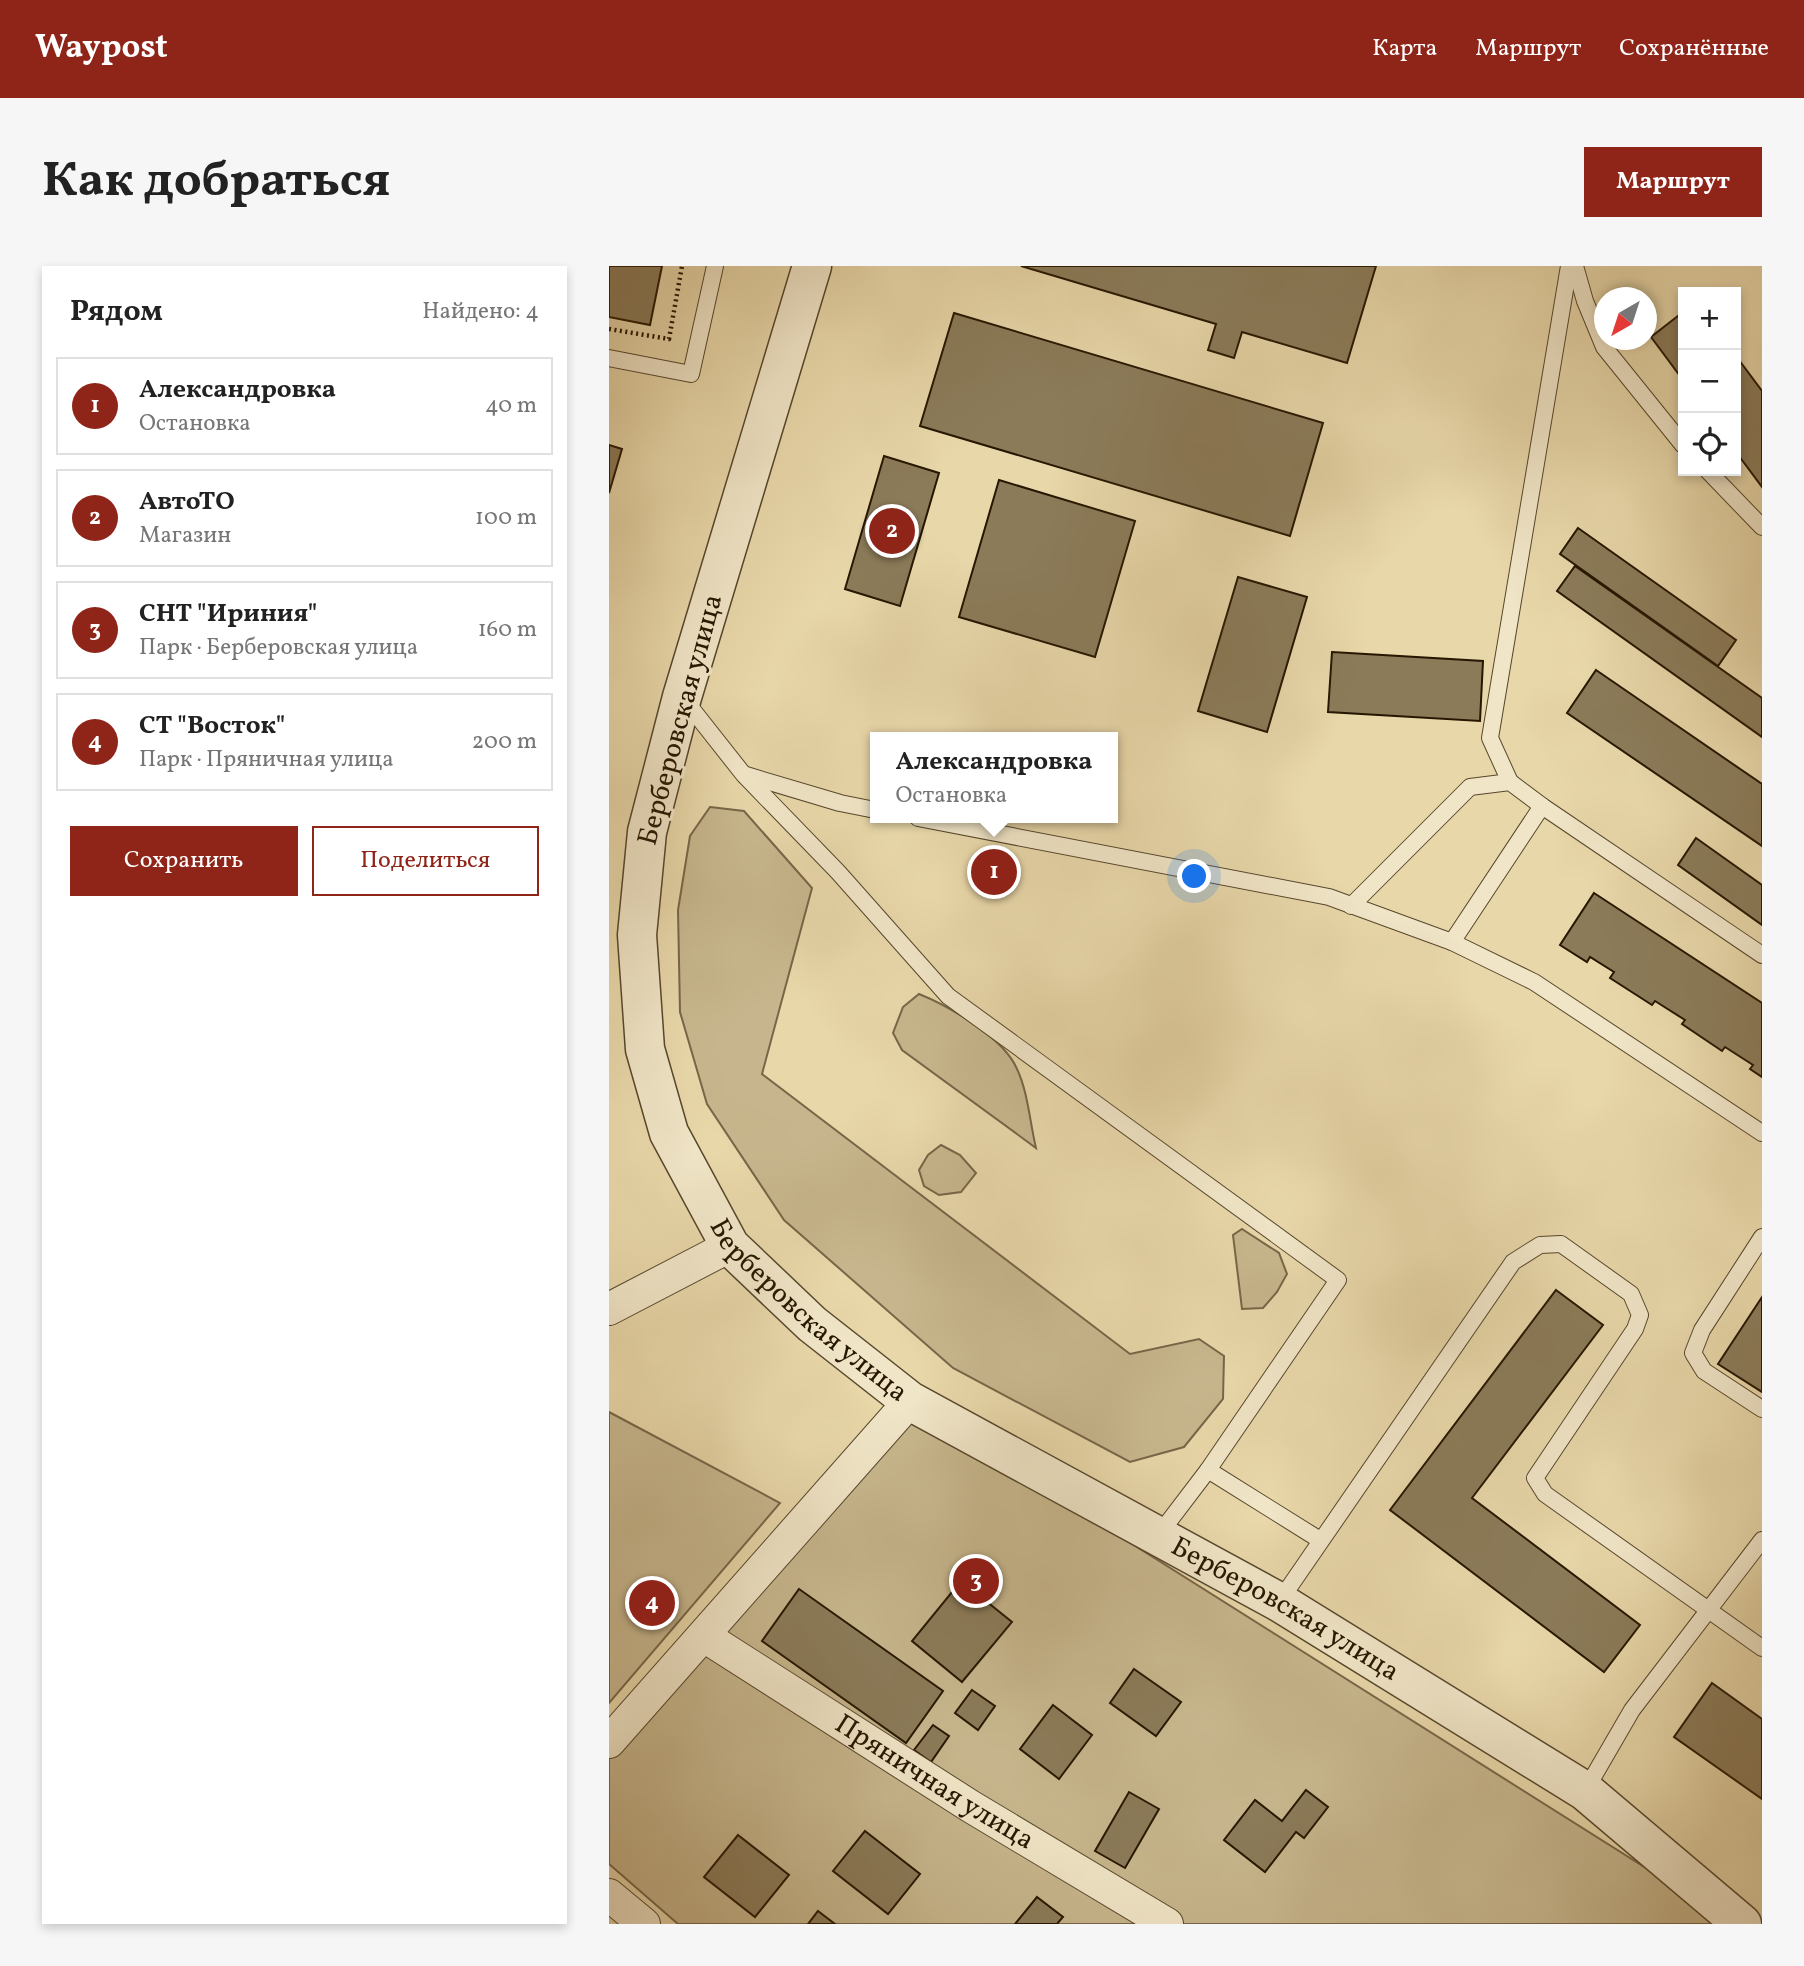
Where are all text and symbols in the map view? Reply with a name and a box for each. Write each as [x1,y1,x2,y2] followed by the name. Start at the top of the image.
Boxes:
[35,26,168,72] text: Waypost
[1372,32,1437,66] text: Карта
[1475,32,1581,66] text: Маршрут
[1619,32,1769,66] text: Сохранённые
[1584,147,1762,217] button: Маршрут
[42,148,390,217] text: Как добраться
[1594,287,1657,350] north arrow
[1678,287,1741,476] map controls
[1678,287,1741,350] button: +
[70,291,163,333] text: Рядом
[422,296,539,328] text: Найдено: 4
[1678,350,1741,413] button: −
[139,372,336,408] text: Александровка
[90,390,100,422] text: 1
[485,390,537,422] text: 40 m
[139,408,251,440] text: Остановка
[1678,413,1741,476] button: locate
[139,484,235,520] text: АвтоТО
[89,502,101,534] text: 2
[475,502,537,534] text: 100 m
[869,505,915,557] pin: 2
[139,520,231,552] text: Магазин
[629,590,733,850] street label: Берберовская улица
[139,596,317,632] text: СНТ "Ириния"
[89,614,101,646] text: 3
[478,614,537,646] text: 160 m
[139,632,418,664] text: Парк · Берберовская улица
[139,708,285,744] text: СТ "Восток"
[88,726,102,758] text: 4
[472,726,537,758] text: 200 m
[870,732,1118,823] popup
[139,744,394,776] text: Парк · Пряничная улица
[895,744,1093,780] text: Александровка
[895,780,1007,812] text: Остановка
[70,826,298,896] button: Сохранить
[312,826,539,896] button: Поделиться
[971,846,1017,898] pin: 1
[1177,859,1211,893] your location
[699,1212,916,1412] street label: Берберовская улица
[1164,1527,1407,1691] street label: Берберовская улица
[953,1555,999,1607] pin: 3
[629,1577,675,1629] pin: 4
[827,1705,1042,1860] street label: Пряничная улица

